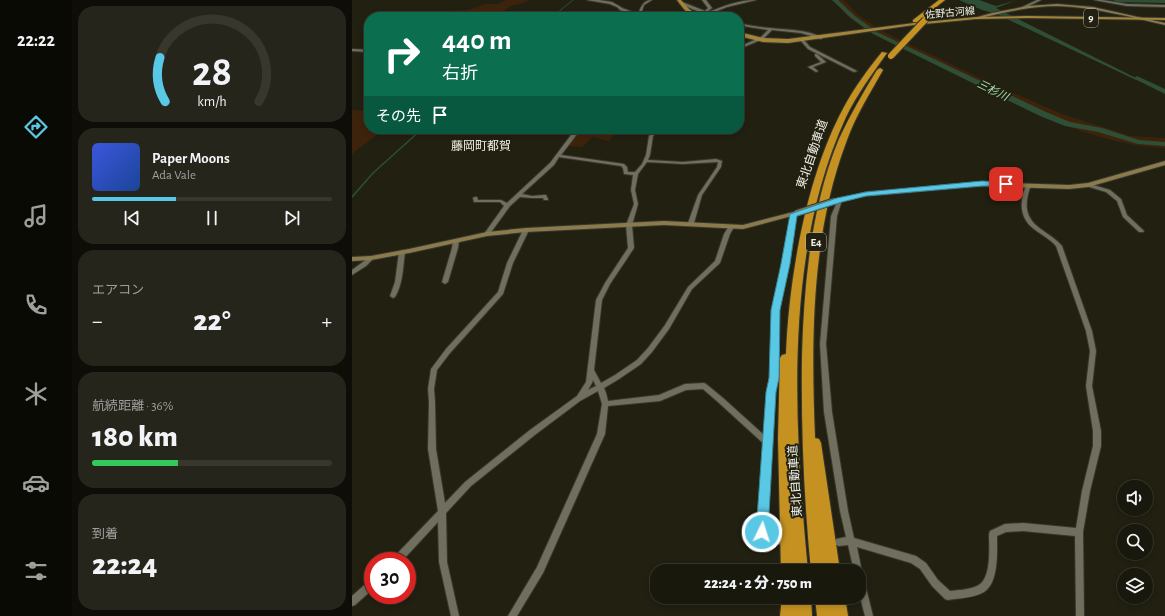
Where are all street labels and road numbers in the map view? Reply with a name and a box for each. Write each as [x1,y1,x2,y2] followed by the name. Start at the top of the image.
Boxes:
[925,5,975,20] street label: 佐野古河線
[1084,9,1098,27] road number: 9
[794,118,829,190] street label: 東北自動車道
[806,233,826,251] road number: E4
[786,445,803,517] street label: 東北自動車道

